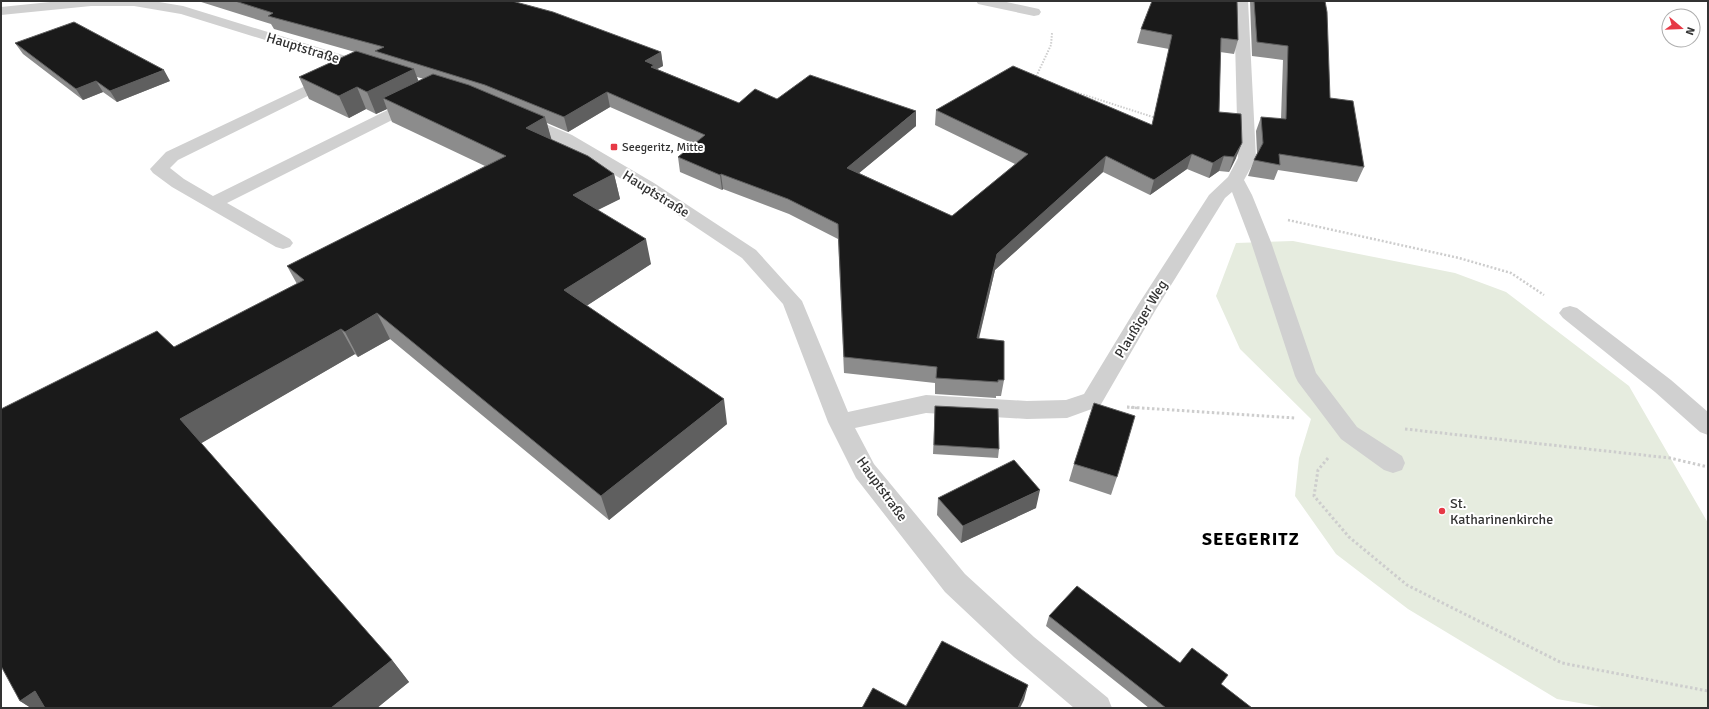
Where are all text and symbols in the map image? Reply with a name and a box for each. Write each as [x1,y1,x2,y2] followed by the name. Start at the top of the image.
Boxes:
[1661,8,1701,48] north arrow
[1683,25,1697,37] text: N
[264,29,342,67] street label: Hauptstraße
[622,140,704,155] place label: Seegeritz, Mitte
[609,142,619,152] marker: Seegeritz, Mitte
[619,167,693,221] street label: Hauptstraße
[1111,277,1171,361] street label: Plaußiger Weg
[853,453,911,525] street label: Hauptstraße
[1450,495,1553,528] place label: St. Katharinenkirche
[1437,506,1447,516] marker: St. Katharinenkirche
[1202,528,1300,550] district label: SEEGERITZ

